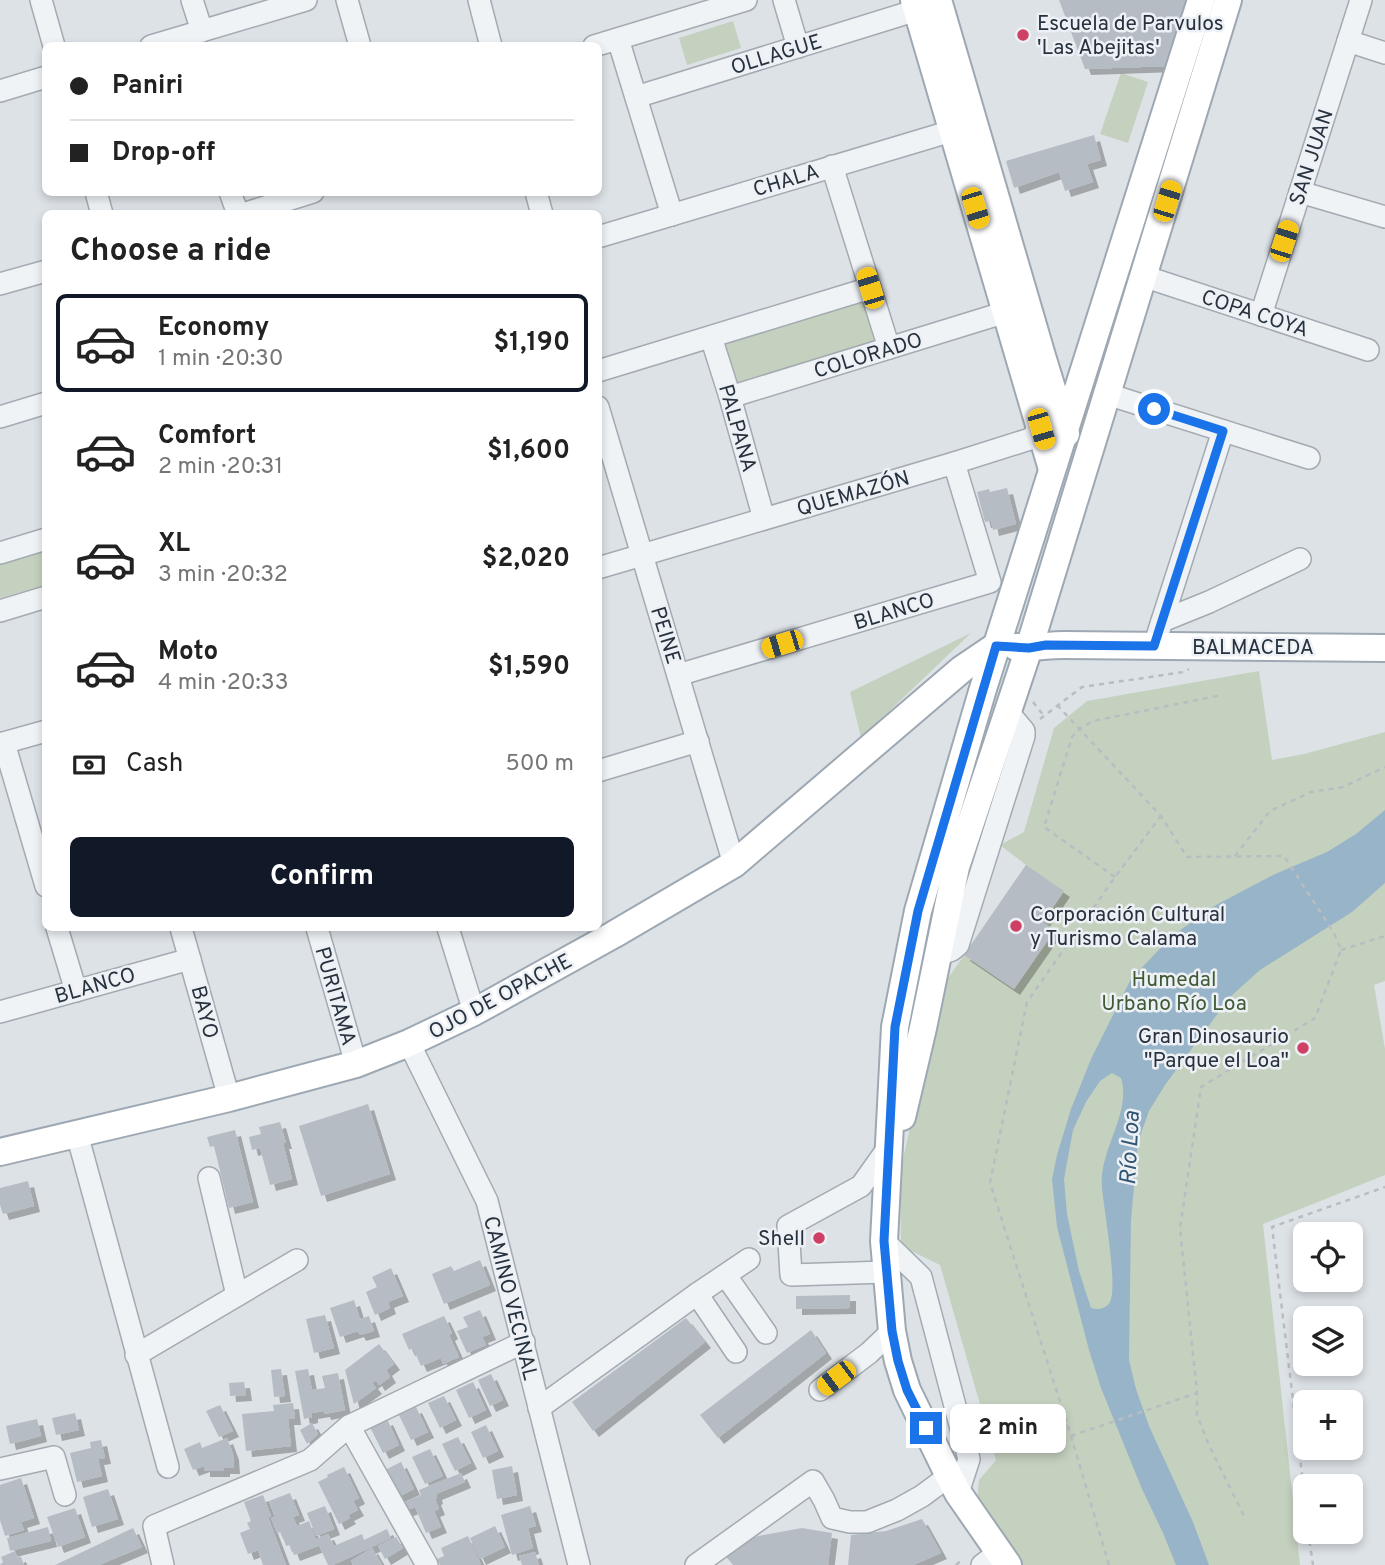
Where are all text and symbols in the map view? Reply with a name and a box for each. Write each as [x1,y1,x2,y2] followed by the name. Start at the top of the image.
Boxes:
[1037,11,1224,62] place label: Escuela de Parvulos 'Las Abejitas'
[1015,27,1031,43] marker: Escuela de Parvulos 'Las Abejitas'
[728,29,825,82] street label: OLLAGUE
[112,70,183,103] text: Paniri
[1284,106,1341,209] street label: SAN JUAN
[112,137,215,170] text: Drop-off
[750,159,823,204] street label: CHALA
[1151,178,1184,224] car
[959,185,992,231] car
[1268,218,1301,264] car
[70,232,271,272] text: Choose a ride
[854,265,887,311] car
[1197,284,1312,344] street label: COPA COYA
[74,312,137,375] icon: car
[158,312,269,345] text: Economy
[494,327,570,360] text: $1,190
[811,327,926,386] street label: COLORADO
[158,345,283,374] text: 1 min · 20:30
[711,381,762,476] street label: PALPANA
[1138,393,1170,425] route start
[1026,406,1057,452] car
[74,420,137,483] icon: car
[158,420,256,453] text: Comfort
[487,435,570,468] text: $1,600
[158,453,283,482] text: 2 min · 20:31
[794,464,913,523] street label: QUEMAZÓN
[74,528,137,591] icon: car
[158,528,190,561] text: XL
[482,543,570,576] text: $2,020
[158,561,288,590] text: 3 min · 20:32
[851,587,938,637] street label: BLANCO
[643,603,686,668] street label: PEINE
[759,628,806,660] car
[1192,635,1314,662] street label: BALMACEDA
[74,636,137,699] icon: car
[158,636,218,669] text: Moto
[488,651,570,684] text: $1,590
[158,669,288,698] text: 4 min · 20:33
[70,746,108,784] icon: cash
[126,748,183,781] text: Cash
[506,750,574,779] text: 500 m
[70,837,574,917] button: Confirm
[1030,902,1225,953] place label: Corporación Cultural y Turismo Calama
[1008,918,1024,934] marker: Corporación Cultural y Turismo Calama
[308,944,362,1049] street label: PURITAMA
[424,948,577,1046] street label: OJO DE OPACHE
[52,962,139,1011] street label: BLANCO
[1101,967,1247,1018] park label: Humedal Urbano Río Loa
[184,983,224,1042] street label: BAYO
[1138,1024,1289,1075] place label: Gran Dinosaurio "Parque el Loa"
[1295,1040,1311,1056] marker: Gran Dinosaurio "Parque el Loa"
[1115,1110,1148,1186] water label: Río Loa
[476,1213,543,1384] street label: CAMINO VECINAL
[1293,1222,1363,1544] map controls
[1293,1222,1363,1292] button: locate
[758,1226,805,1253] place label: Shell
[811,1230,827,1246] marker: Shell
[1293,1306,1363,1376] button: layers
[813,1357,860,1399] car
[1293,1390,1363,1460] button: +
[950,1404,1066,1452] callout: 2 min
[910,1412,942,1444] route end
[978,1414,1038,1443] text: 2 min
[1293,1474,1363,1544] button: −

